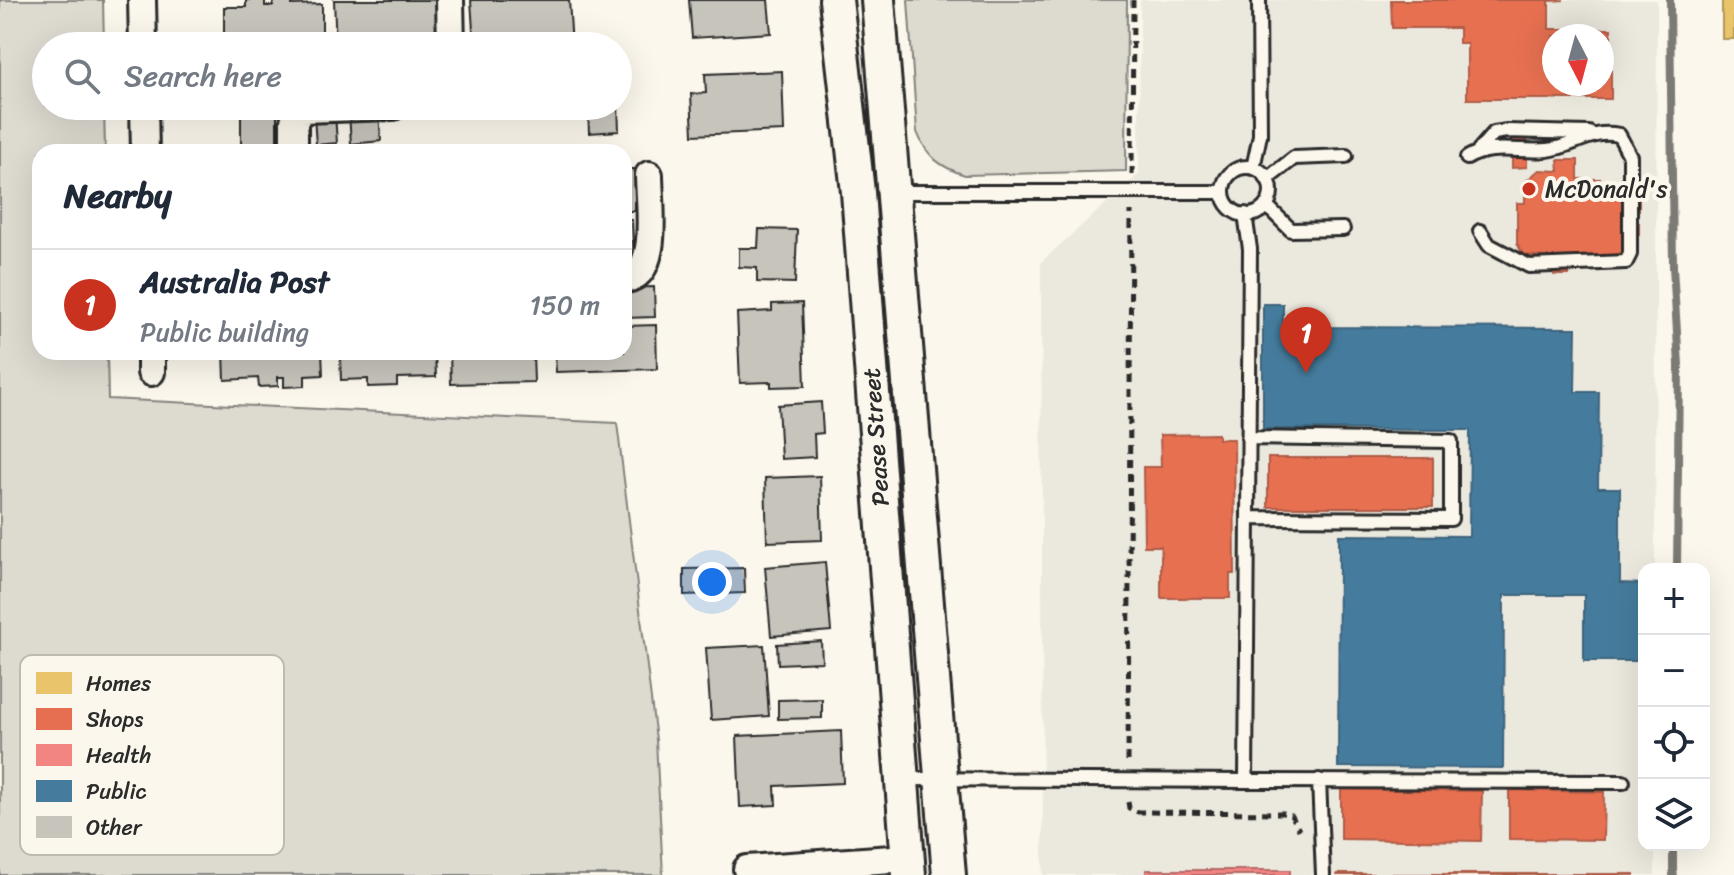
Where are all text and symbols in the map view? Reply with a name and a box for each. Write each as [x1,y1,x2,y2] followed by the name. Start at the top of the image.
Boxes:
[1542,24,1614,96] north arrow
[32,32,632,120] search box
[124,49,282,103] text: Search here
[60,54,104,98] icon: search
[64,166,172,226] text: Nearby
[1545,168,1668,210] place label: McDonald's
[1520,180,1538,198] marker: McDonald's
[140,255,329,309] text: Australia Post
[84,282,96,328] text: 1
[530,282,600,328] text: 150 m
[1280,307,1332,373] pin: 1
[140,309,309,355] text: Public building
[850,367,902,507] street label: Pease Street
[692,562,732,602] your location
[1638,563,1710,851] map controls
[1638,563,1710,635] button: +
[1638,635,1710,707] button: −
[20,655,284,855] legend
[86,664,152,703] text: Homes
[86,700,143,739] text: Shops
[1638,707,1710,779] button: locate
[86,736,151,775] text: Health
[86,772,147,811] text: Public
[1638,779,1710,851] button: layers
[86,808,143,847] text: Other

